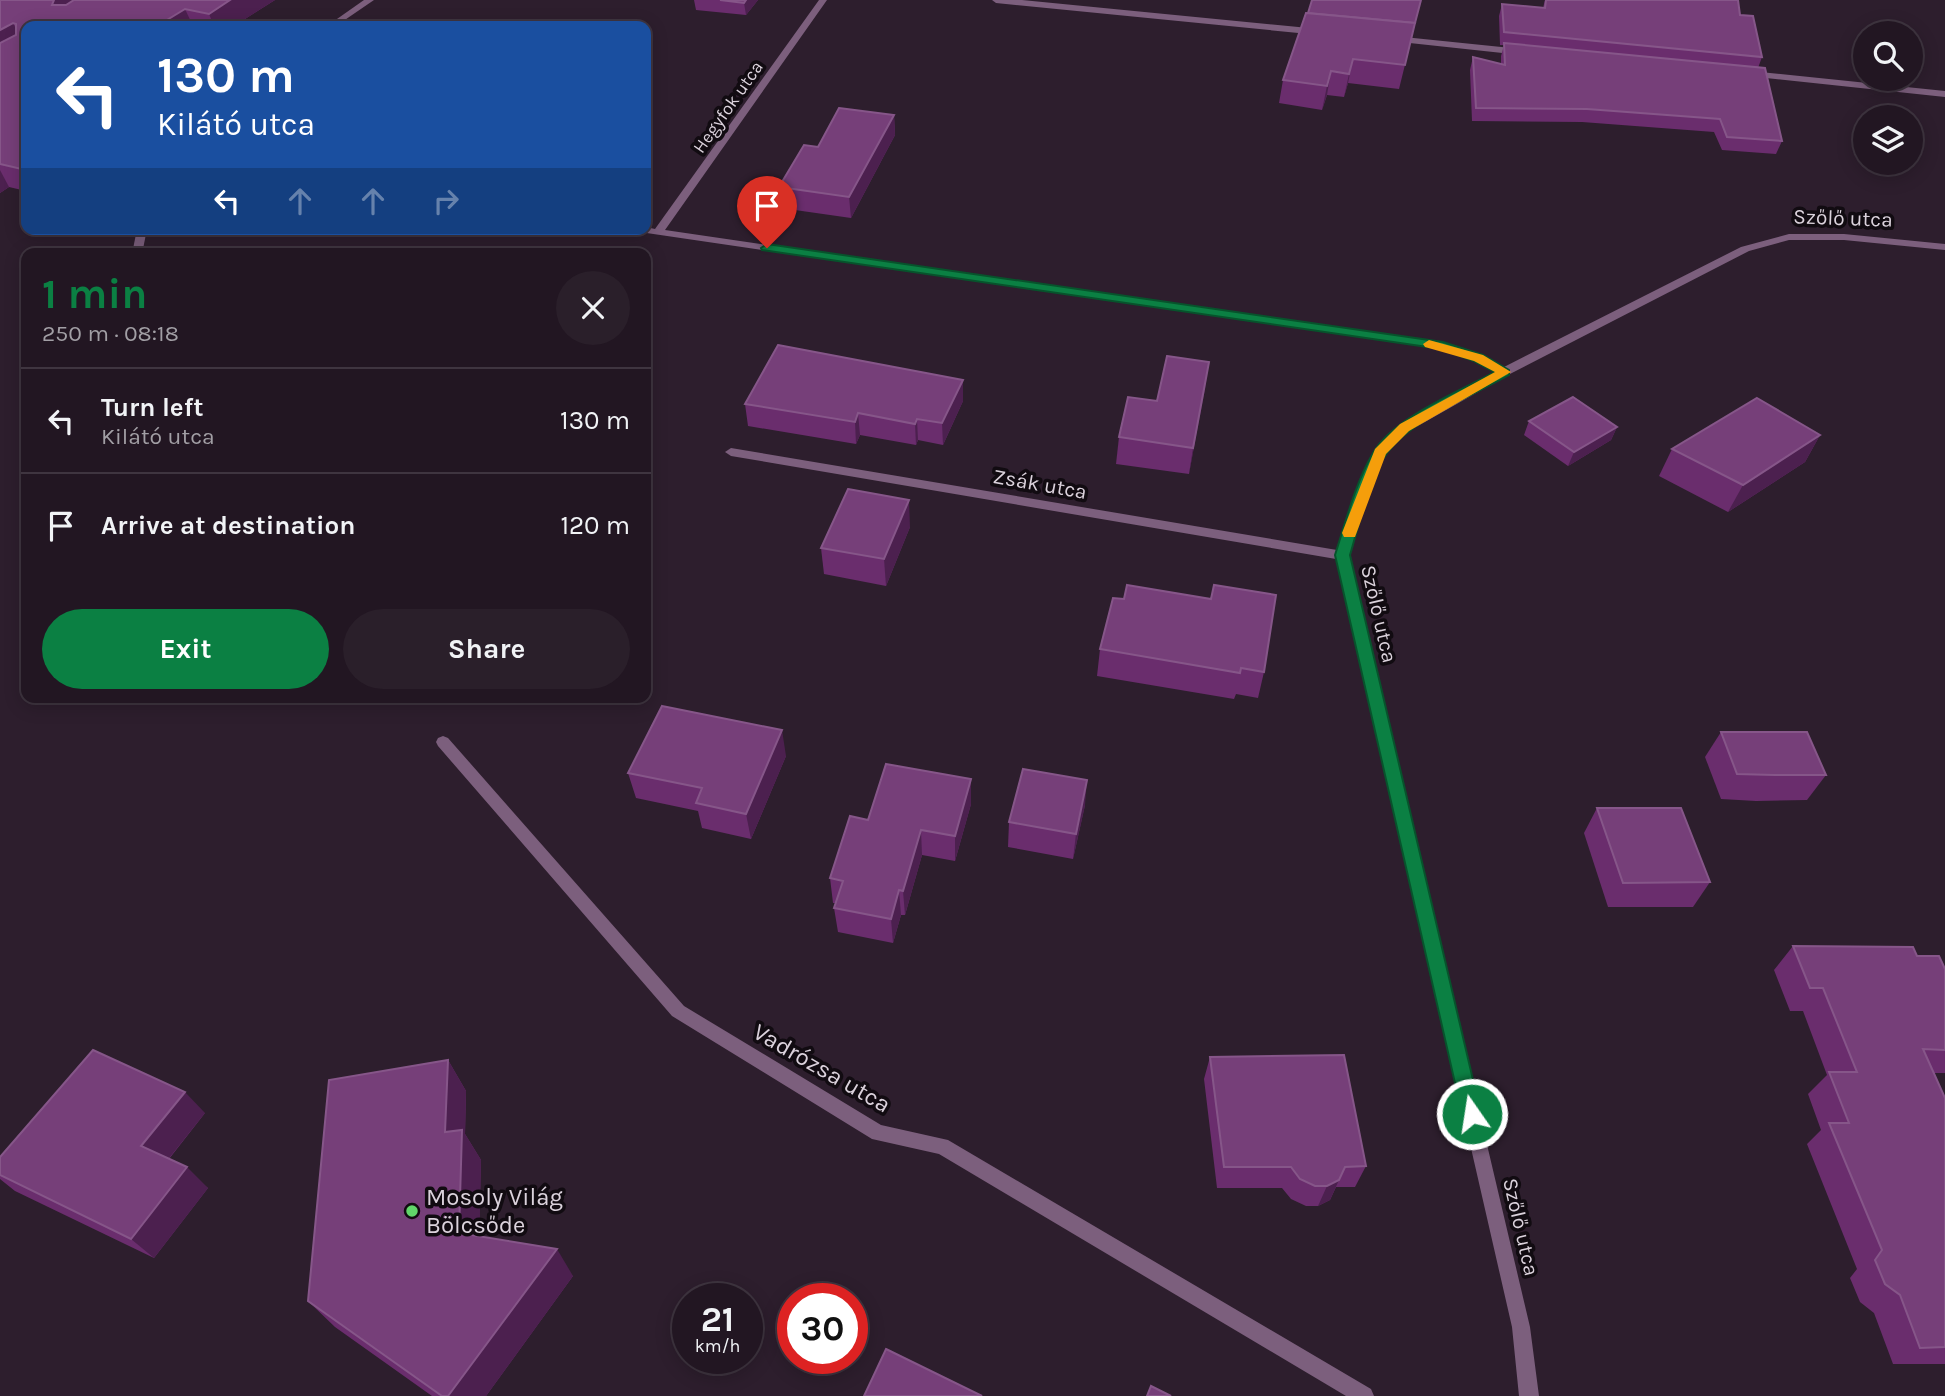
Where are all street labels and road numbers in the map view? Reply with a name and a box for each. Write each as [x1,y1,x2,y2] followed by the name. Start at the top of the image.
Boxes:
[688,57,768,157] street label: Hegyfok utca
[1793,204,1893,232] street label: Szőlő utca
[991,464,1089,504] street label: Zsák utca
[1356,563,1402,665] street label: Szőlő utca
[748,1017,896,1119] street label: Vadrózsa utca
[1498,1176,1544,1278] street label: Szőlő utca

